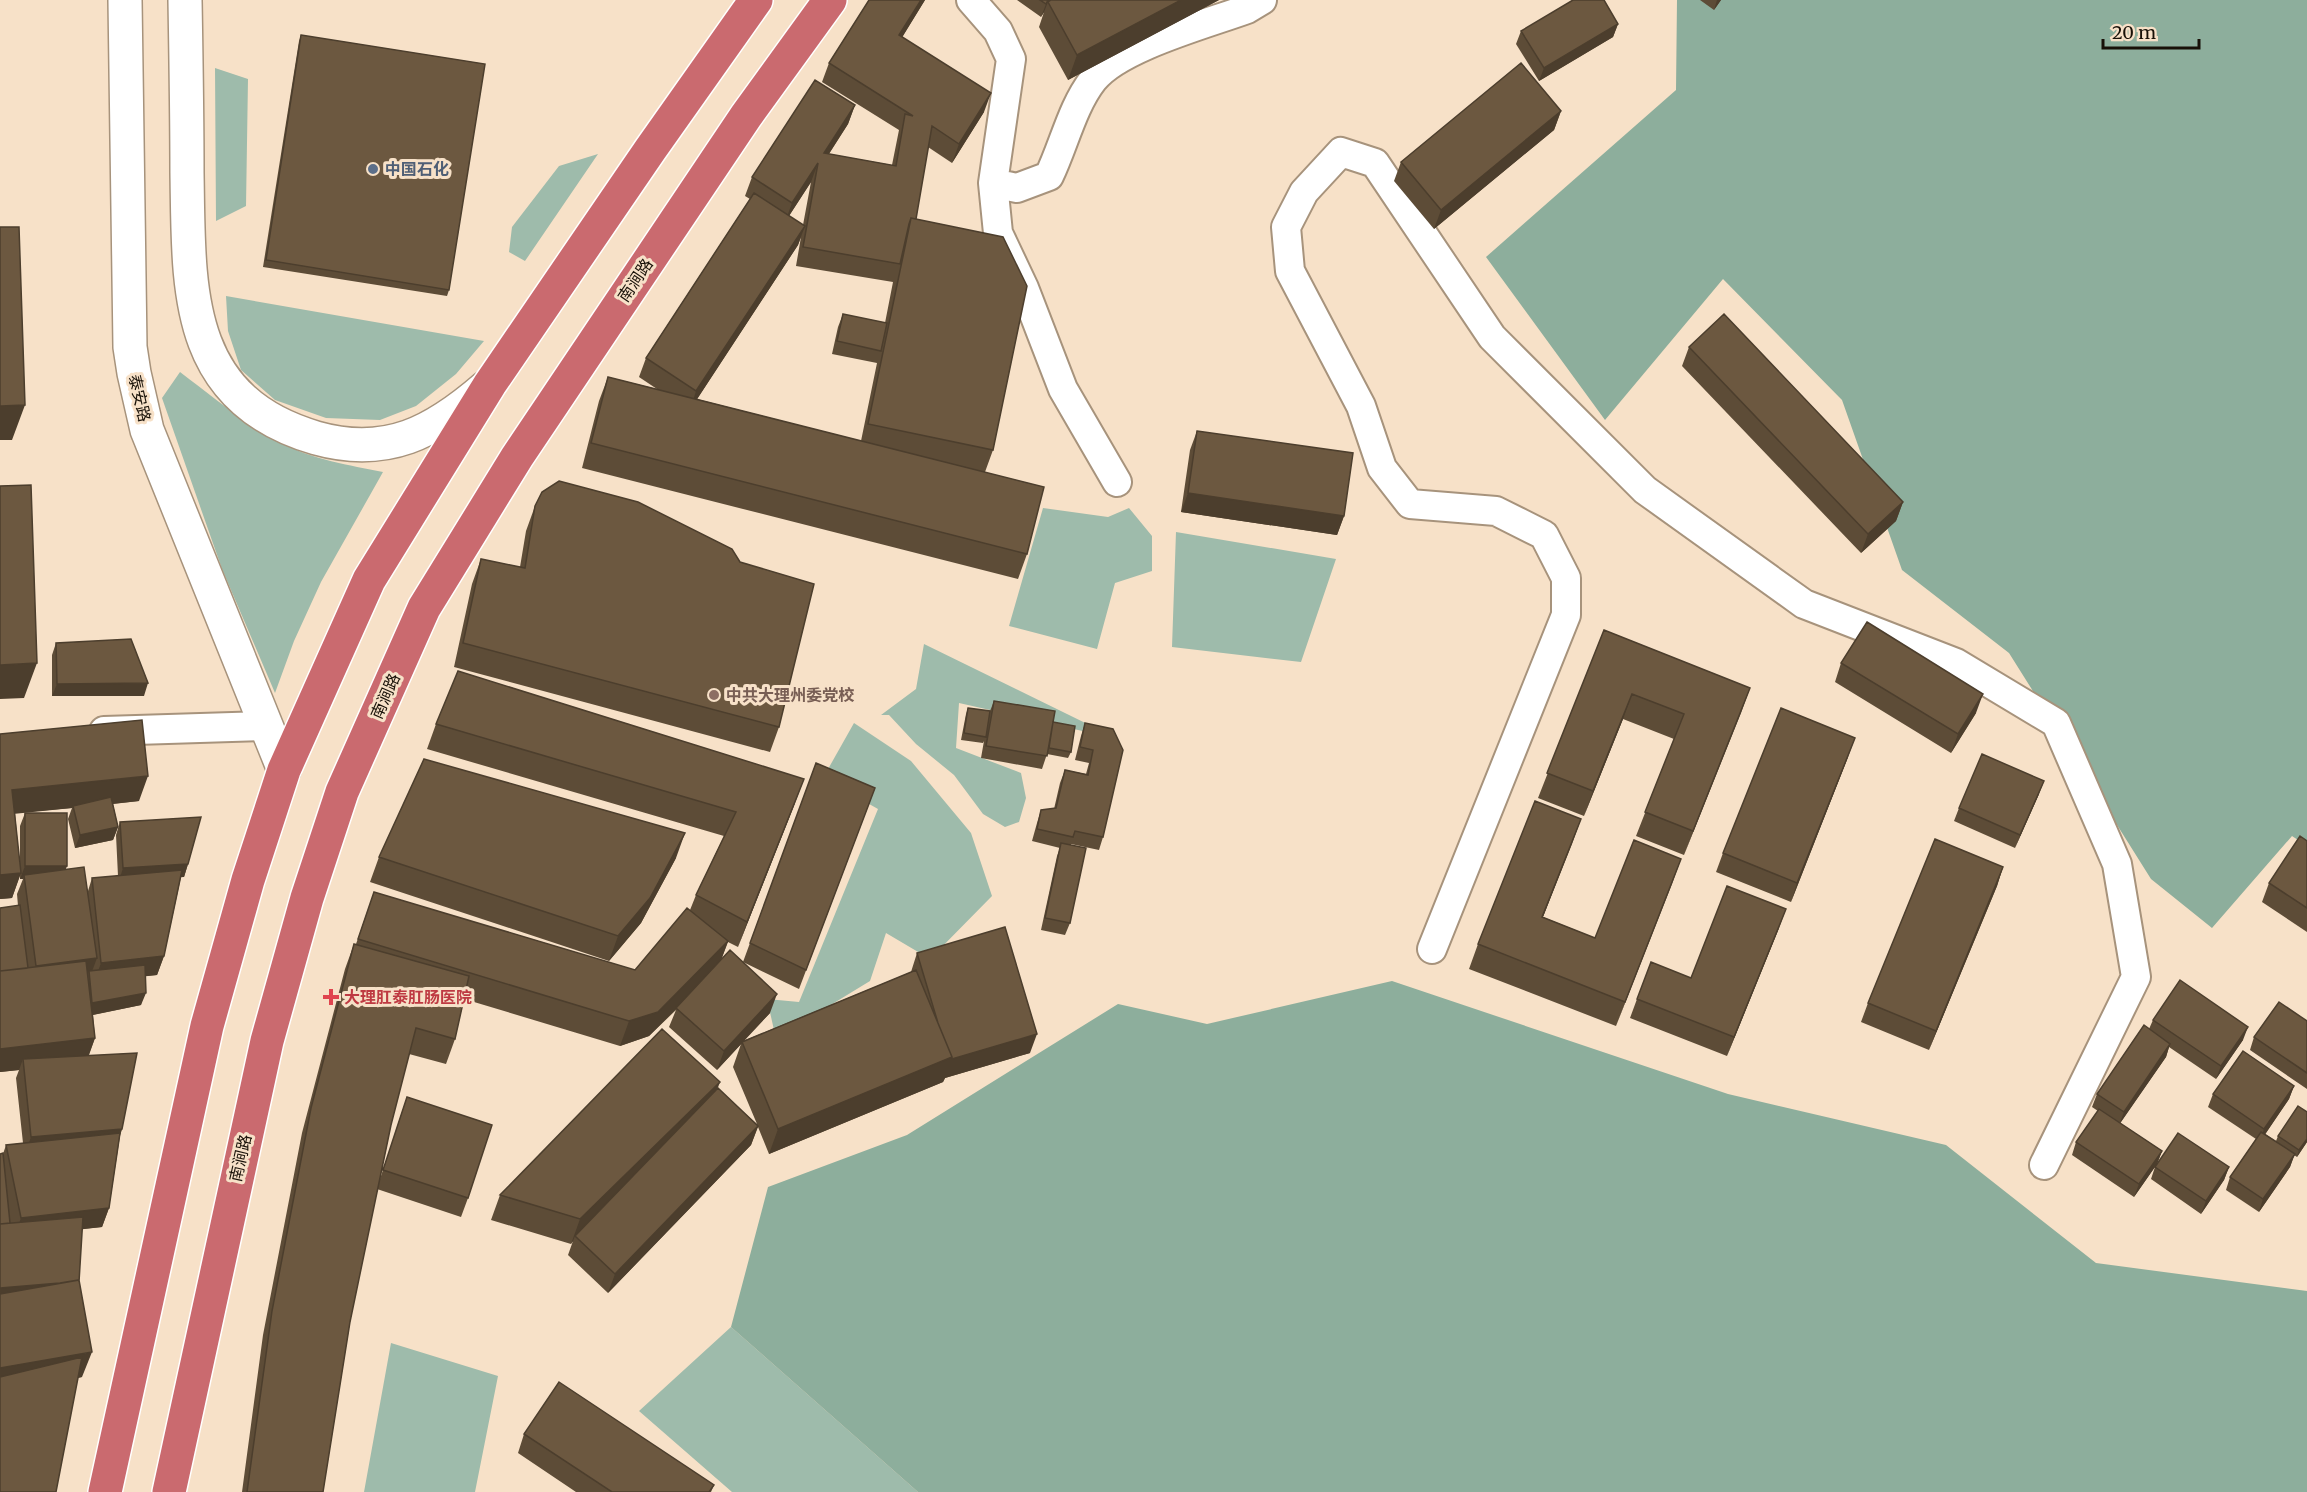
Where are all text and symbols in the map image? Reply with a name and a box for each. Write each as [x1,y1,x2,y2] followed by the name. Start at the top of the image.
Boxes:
[2103,12,2199,50] scale bar
[2112,21,2156,44] text: 20 m
[385,159,449,179] place label: 中国石化
[366,162,380,176] marker: 中国石化
[613,255,657,305] street label: 南涧路
[125,372,155,424] street label: 泰安路
[366,670,404,722] street label: 南涧路
[726,685,855,705] place label: 中共大理州委党校
[707,688,721,702] marker: 中共大理州委党校
[344,987,472,1007] place label: 大理肛泰肛肠医院
[322,988,340,1006] marker: 大理肛泰肛肠医院
[225,1132,255,1184] street label: 南涧路

